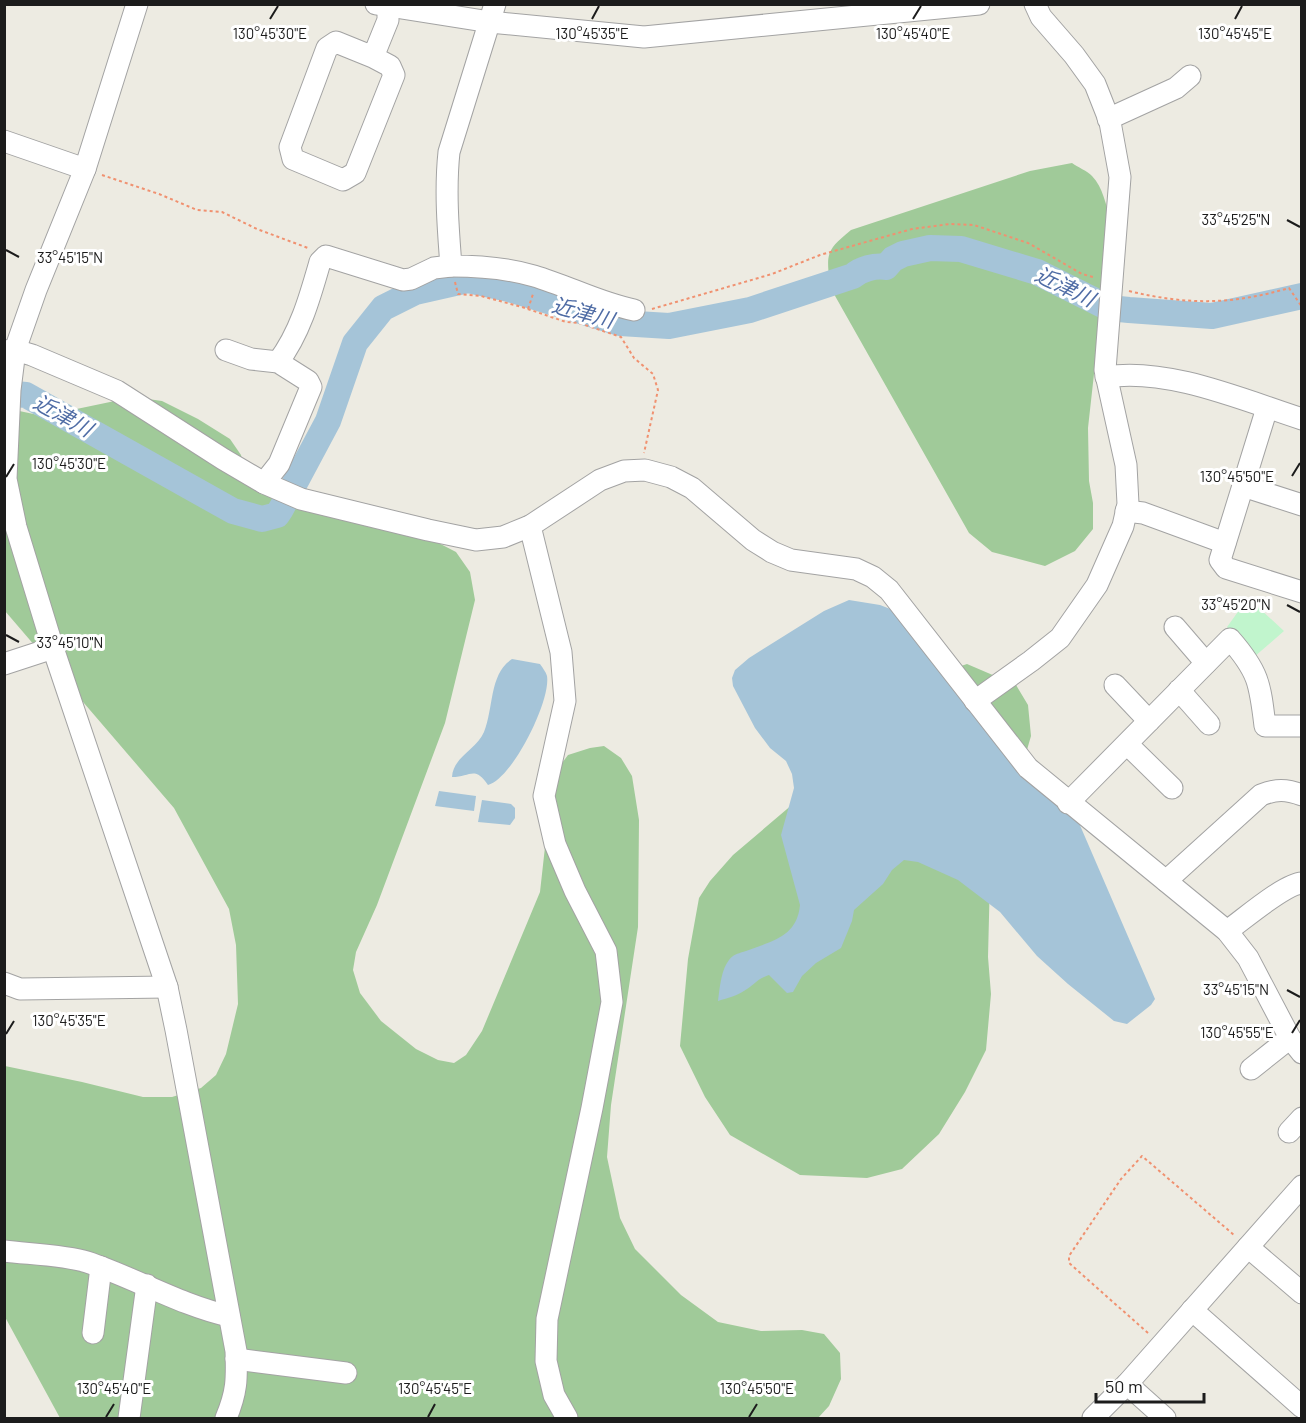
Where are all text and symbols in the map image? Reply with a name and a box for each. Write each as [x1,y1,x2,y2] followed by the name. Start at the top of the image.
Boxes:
[233,24,307,42] text: 130°45'30"E
[555,24,629,42] text: 130°45'35"E
[876,24,950,42] text: 130°45'40"E
[1198,24,1272,42] text: 130°45'45"E
[1202,210,1270,228] text: 33°45'25"N
[37,248,103,266] text: 33°45'15"N
[1032,261,1101,312] water label: 近津川
[550,291,619,332] water label: 近津川
[30,388,99,442] water label: 近津川
[32,454,106,472] text: 130°45'30"E
[1200,467,1274,485] text: 130°45'50"E
[1201,595,1271,613] text: 33°45'20"N
[37,633,103,651] text: 33°45'10"N
[1203,980,1269,998] text: 33°45'15"N
[32,1011,106,1029] text: 130°45'35"E
[1200,1023,1274,1041] text: 130°45'55"E
[1096,1366,1204,1404] scale bar
[1105,1375,1143,1397] text: 50 m
[77,1379,151,1397] text: 130°45'40"E
[398,1379,472,1397] text: 130°45'45"E
[720,1379,794,1397] text: 130°45'50"E

